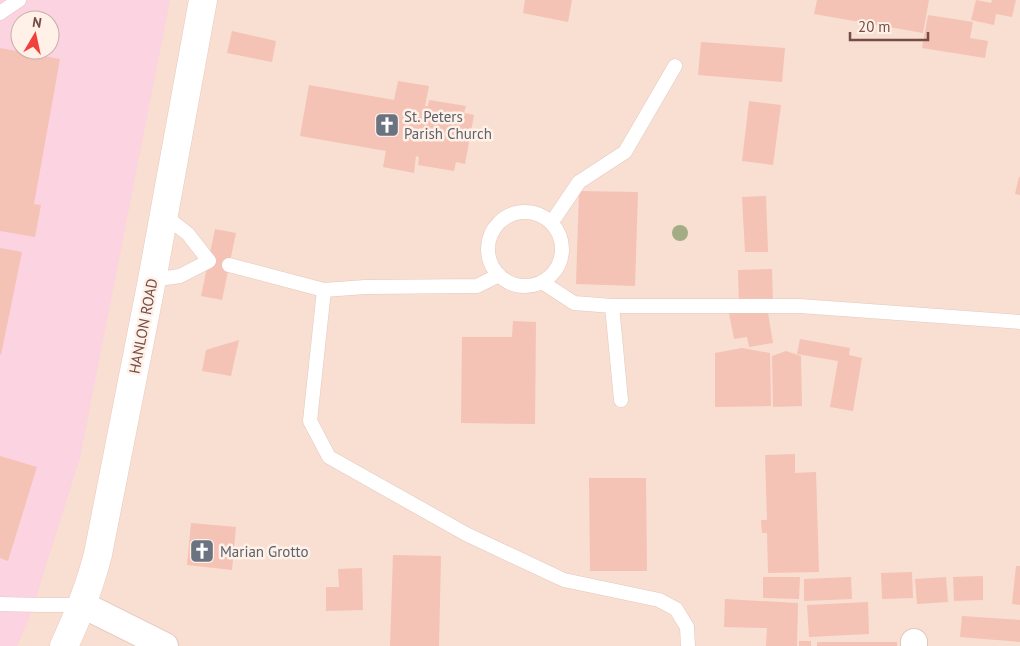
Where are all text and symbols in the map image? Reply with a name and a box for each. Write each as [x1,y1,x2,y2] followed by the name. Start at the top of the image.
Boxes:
[10,10,60,60] north arrow
[850,10,928,42] scale bar
[31,13,43,32] text: N
[858,17,891,36] text: 20 m
[404,107,492,143] place label: St. Peters Parish Church
[374,112,400,138] church icon: St. Peters Parish Church
[124,277,162,375] street label: HANLON ROAD
[189,538,215,564] church icon: Marian Grotto
[220,542,308,561] place label: Marian Grotto

